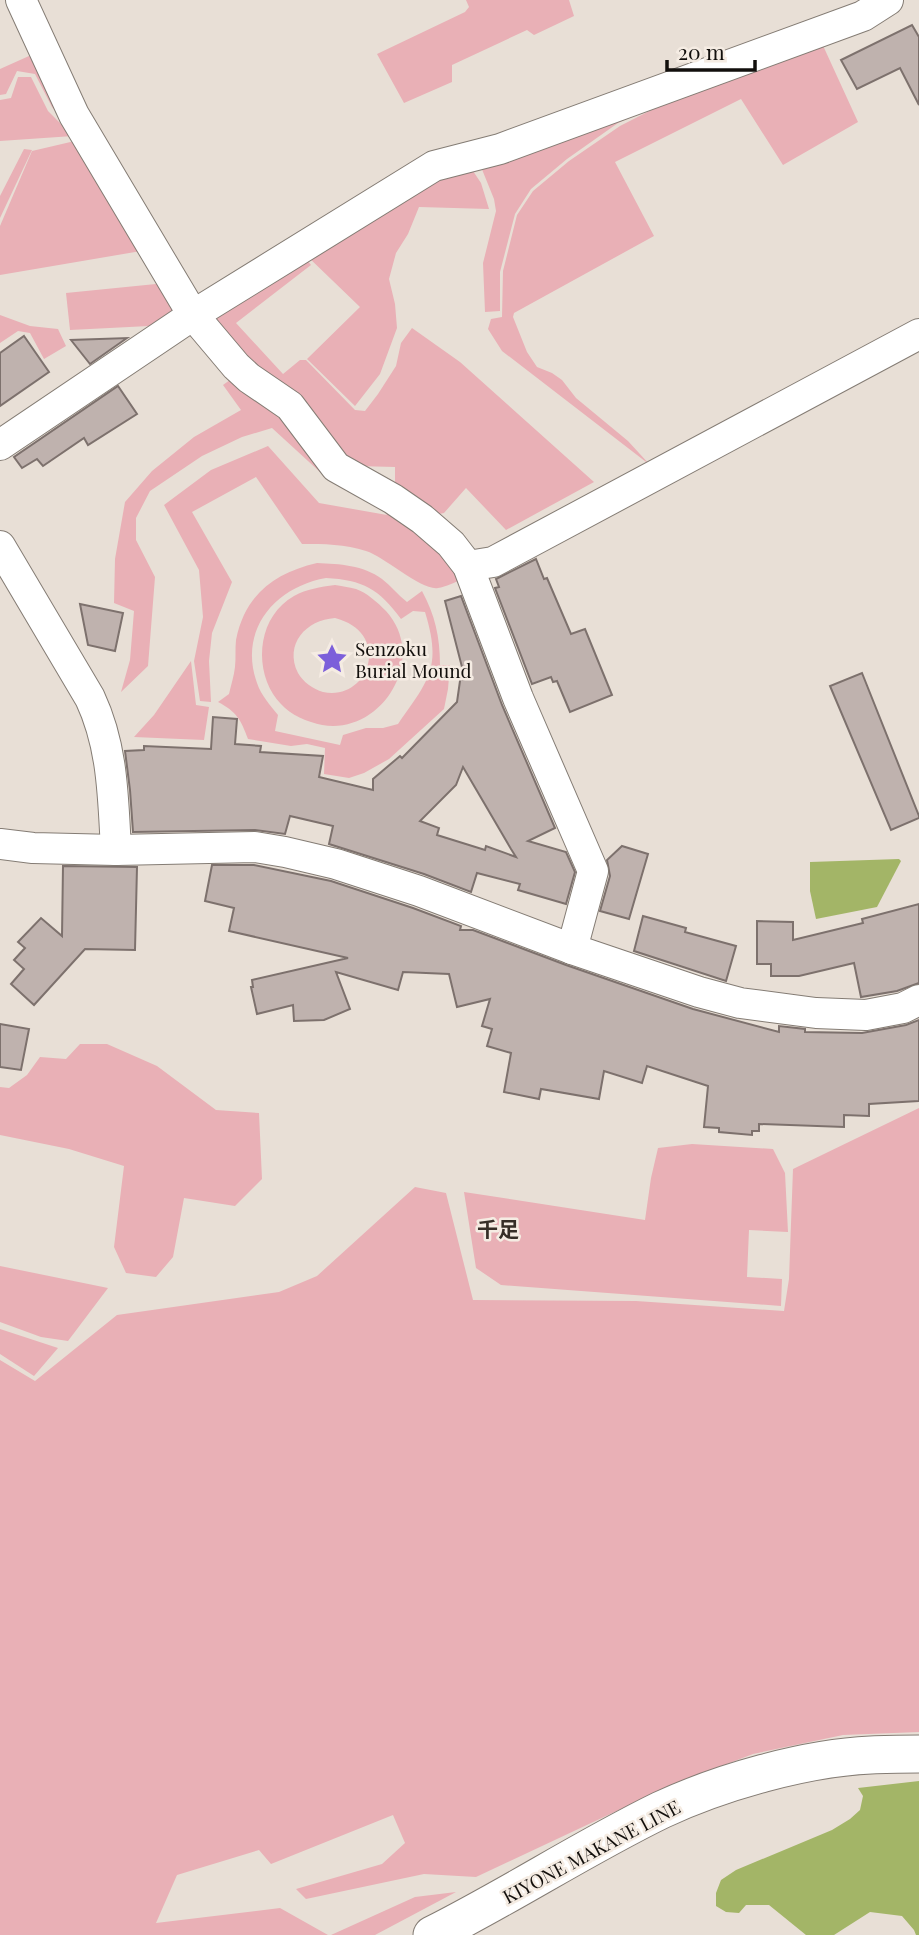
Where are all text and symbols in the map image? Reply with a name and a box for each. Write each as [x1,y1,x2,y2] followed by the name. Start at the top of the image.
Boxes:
[667,28,754,72] scale bar
[678,37,725,65] text: 20 m
[355,635,472,683] place label: Senzoku Burial Mound
[315,642,349,676] place icon: Senzoku Burial Mound
[477,1214,519,1242] district label: 千足
[498,1793,684,1909] street label: KIYONE MAKANE LINE

